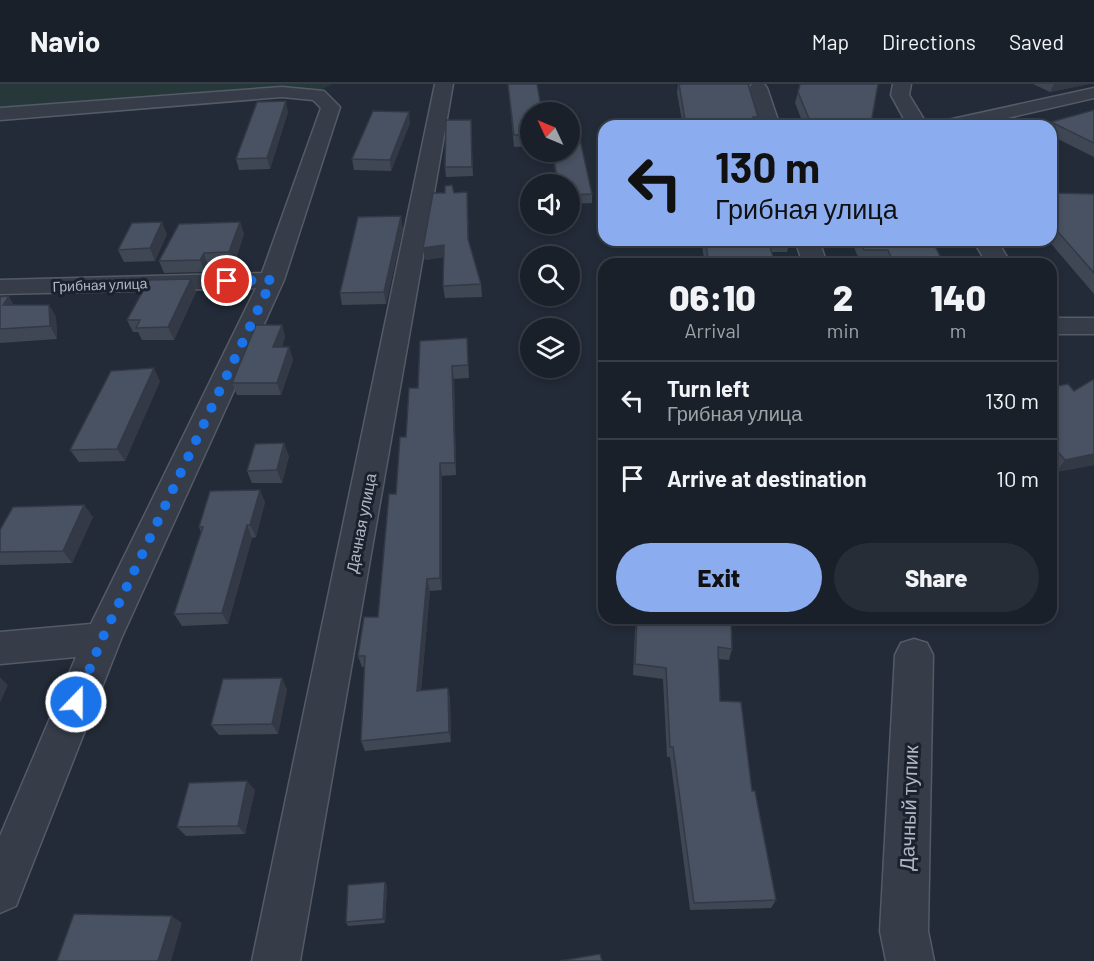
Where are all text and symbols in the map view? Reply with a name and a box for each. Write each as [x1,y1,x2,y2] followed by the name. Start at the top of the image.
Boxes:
[30,24,100,58] text: Navio
[812,29,849,54] text: Map
[882,29,976,54] text: Directions
[1009,29,1064,54] text: Saved
[520,102,580,162] north arrow
[520,102,580,378] map controls
[715,141,820,191] text: 130 m
[616,144,694,222] icon: left
[520,174,580,234] button: sound
[715,192,898,224] text: Грибная улица
[520,246,580,306] button: search
[201,255,252,306] pin
[210,264,243,297] icon: arrive
[52,274,148,295] street label: Грибная улица
[669,275,756,318] text: 06:10
[833,275,853,318] text: 2
[930,275,986,318] text: 140
[520,318,580,378] button: layers
[684,318,740,342] text: Arrival
[827,318,859,342] text: min
[950,318,966,342] text: m
[667,375,750,401] text: Turn left
[616,384,649,417] icon: left
[985,387,1039,413] text: 130 m
[667,401,802,425] text: Грибная улица
[616,462,649,495] icon: arrive
[667,465,866,491] text: Arrive at destination
[996,465,1039,491] text: 10 m
[342,471,380,574] street label: Дачная улица
[616,543,822,612] button: Exit
[834,543,1039,612] button: Share
[44,670,108,734] position arrow
[894,745,922,871] street label: Дачный тупик

